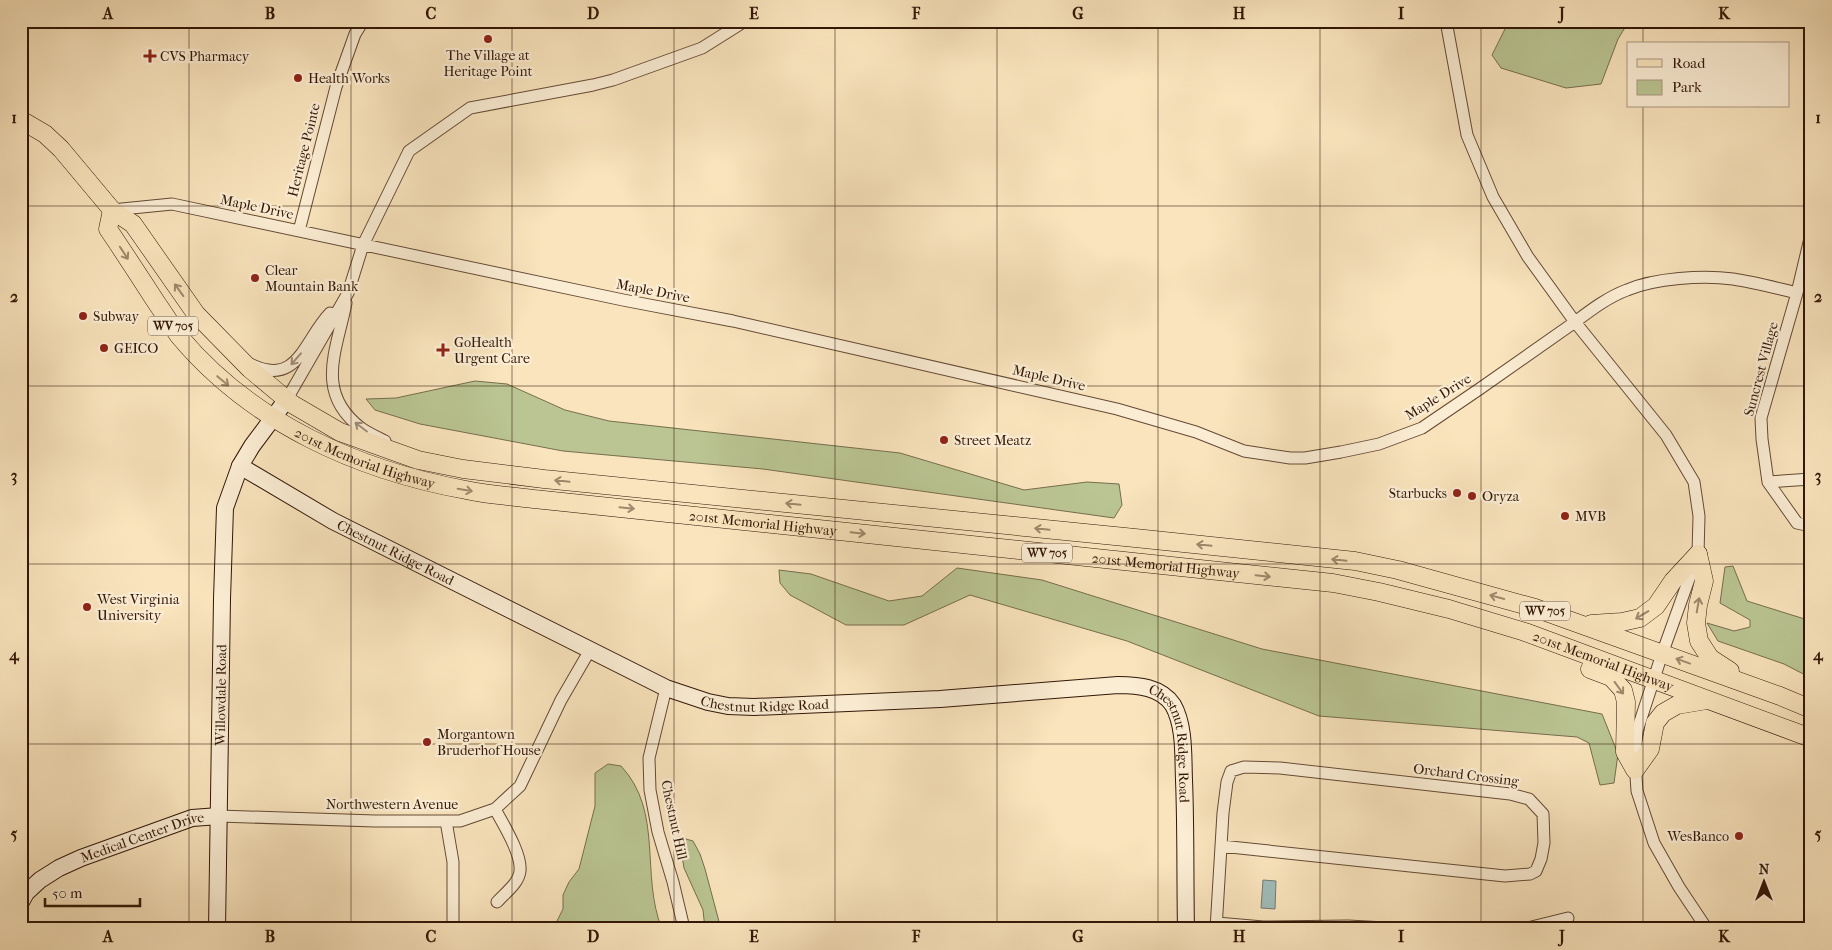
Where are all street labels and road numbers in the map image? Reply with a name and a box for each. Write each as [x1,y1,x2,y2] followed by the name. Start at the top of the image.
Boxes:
[284,101,324,199] street label: Heritage Pointe
[219,191,295,223] street label: Maple Drive
[615,276,691,306] street label: Maple Drive
[148,316,198,336] road number: WV 705
[1740,320,1782,418] street label: Suncrest Village
[1011,361,1087,395] street label: Maple Drive
[1402,370,1474,424] street label: Maple Drive
[292,424,437,492] street label: 201st Memorial Highway
[688,507,838,539] street label: 201st Memorial Highway
[334,516,457,589] street label: Chestnut Ridge Road
[1022,544,1072,562] road number: WV 705
[1091,549,1241,582] street label: 201st Memorial Highway
[1520,602,1570,620] road number: WV 705
[1531,627,1677,695] street label: 201st Memorial Highway
[211,644,230,747] street label: Willowdale Road
[1146,680,1193,803] street label: Chestnut Ridge Road
[698,692,830,716] street label: Chestnut Ridge Road
[1412,760,1520,790] street label: Orchard Crossing
[657,779,691,862] street label: Chestnut Hill
[326,796,458,813] street label: Northwestern Avenue
[78,809,205,866] street label: Medical Center Drive

